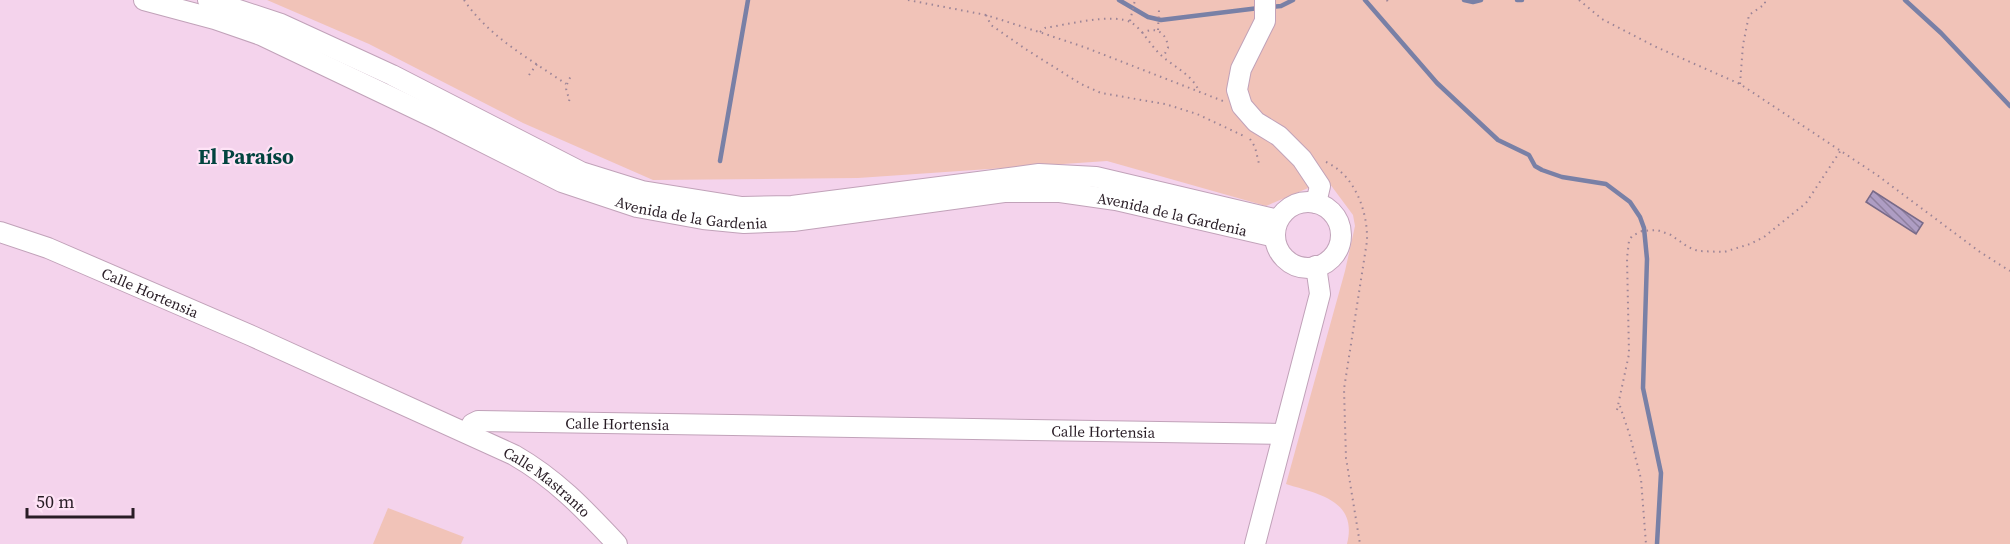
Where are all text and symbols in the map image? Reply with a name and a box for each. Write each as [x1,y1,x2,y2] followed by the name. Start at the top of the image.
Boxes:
[198,142,294,171] district label: El Paraíso
[1096,187,1250,241] street label: Avenida de la Gardenia
[613,190,768,234] street label: Avenida de la Gardenia
[98,262,202,322] street label: Calle Hortensia
[565,412,670,435] street label: Calle Hortensia
[1051,420,1156,442] street label: Calle Hortensia
[500,441,596,521] street label: Calle Mastranto
[27,481,134,519] scale bar
[36,489,74,514] text: 50 m

